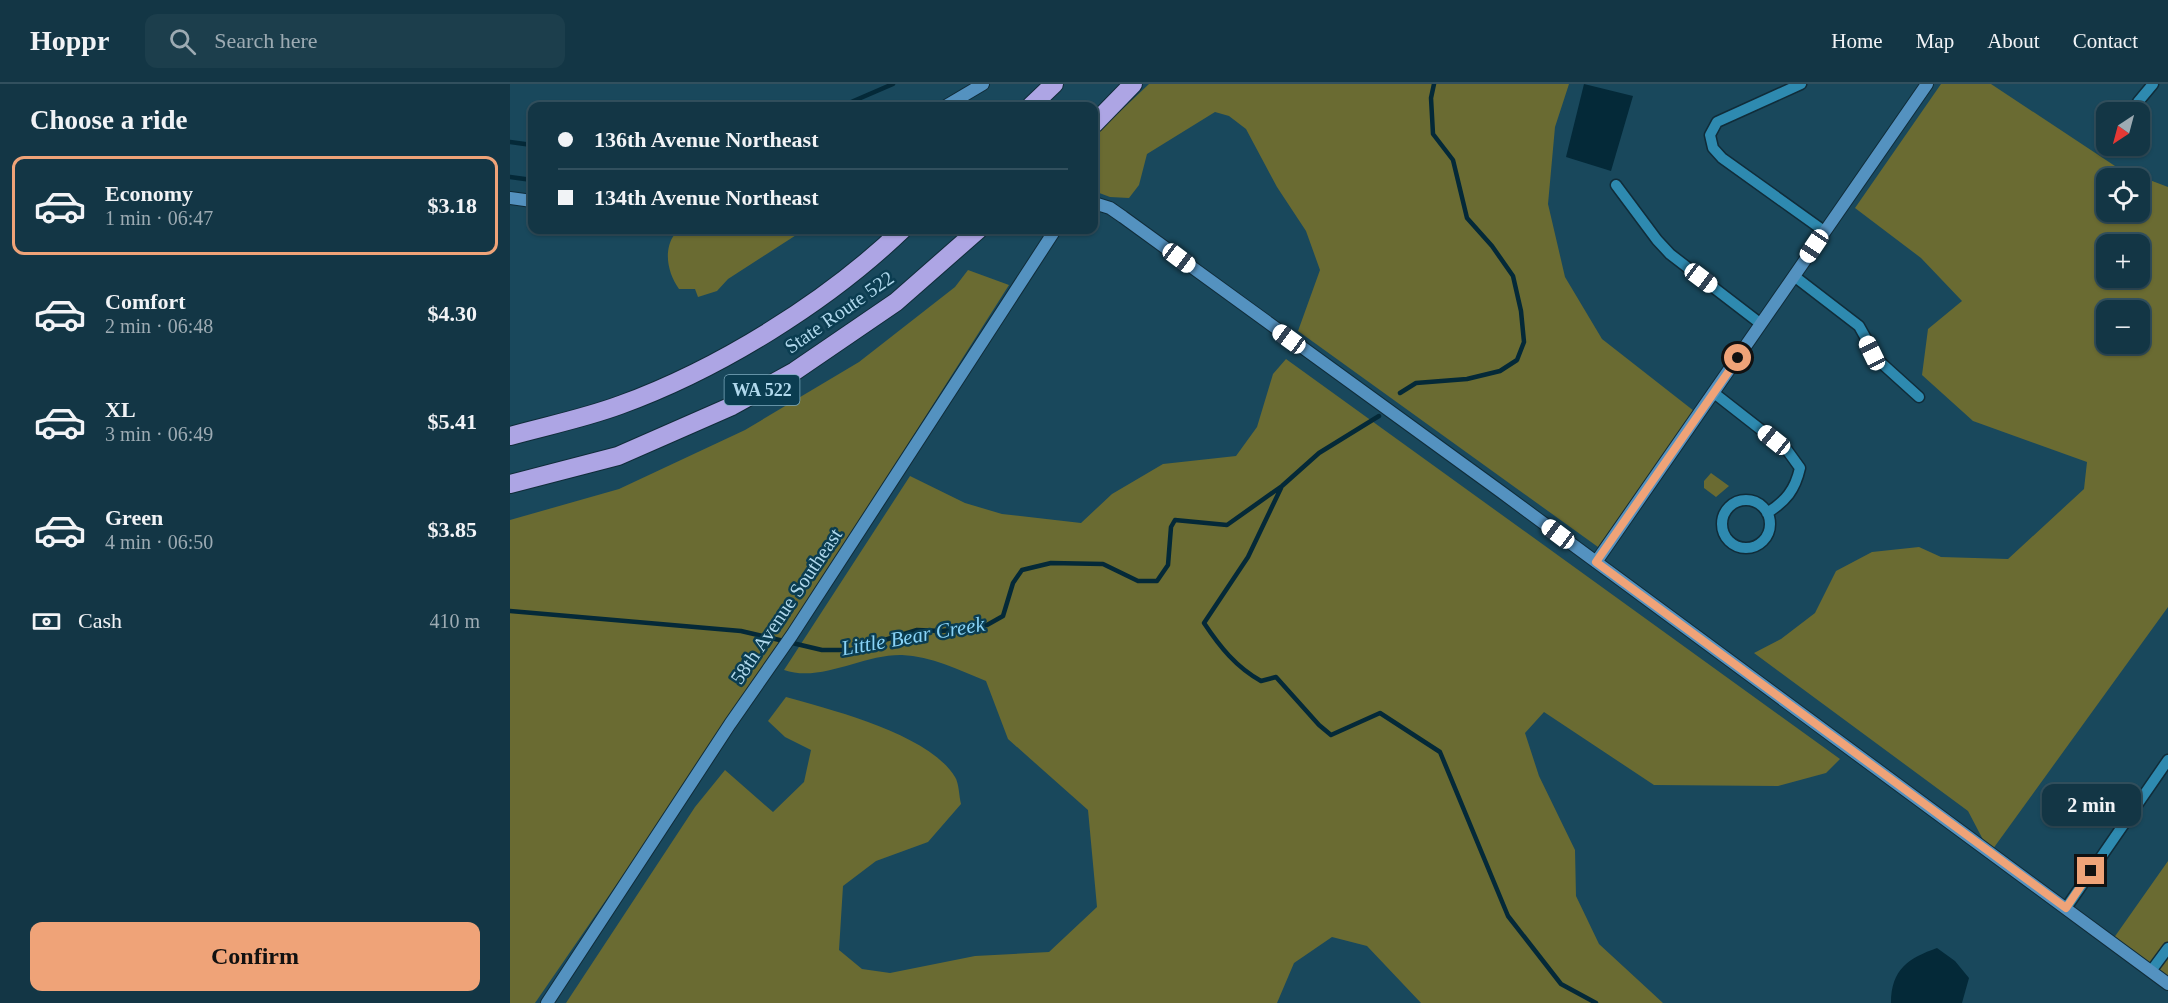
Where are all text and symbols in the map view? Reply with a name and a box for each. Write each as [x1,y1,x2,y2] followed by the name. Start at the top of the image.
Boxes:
[145,14,565,68] search box
[30,25,109,56] text: Hoppr
[166,25,199,58] icon: search
[214,28,318,53] text: Search here
[1831,29,1883,53] text: Home
[1916,29,1954,53] text: Map
[1987,29,2040,53] text: About
[2073,29,2138,53] text: Contact
[2096,102,2150,156] north arrow
[2096,102,2150,354] map controls
[30,105,188,135] text: Choose a ride
[594,127,818,152] text: 136th Avenue Northeast
[2096,168,2150,222] button: locate
[33,179,87,233] icon: car
[105,181,193,206] text: Economy
[594,185,818,210] text: 134th Avenue Northeast
[428,193,477,218] text: $3.18
[105,207,213,229] text: 1 min · 06:47
[1796,226,1832,266] car
[2096,234,2150,288] button: +
[1159,240,1199,276] car
[1681,260,1721,296] car
[780,266,898,358] street label: State Route 522
[33,287,87,341] icon: car
[105,289,186,314] text: Comfort
[2096,300,2150,354] button: −
[428,301,477,326] text: $4.30
[105,315,213,337] text: 2 min · 06:48
[1269,321,1309,357] car
[1856,333,1888,373] car
[1724,344,1751,371] route start
[724,375,800,405] road number: WA 522
[33,395,87,449] icon: car
[105,397,136,422] text: XL
[428,409,477,434] text: $5.41
[1754,422,1794,458] car
[105,423,213,445] text: 3 min · 06:49
[33,503,87,557] icon: car
[105,505,163,530] text: Green
[1538,516,1578,552] car
[428,517,477,542] text: $3.85
[726,524,847,688] street label: 58th Avenue Southeast
[105,531,213,553] text: 4 min · 06:50
[30,605,63,638] icon: cash
[78,608,122,633] text: Cash
[429,610,480,632] text: 410 m
[839,611,987,661] water label: Little Bear Creek
[2042,784,2140,826] callout: 2 min
[2067,794,2116,816] text: 2 min
[2077,857,2104,884] route end
[30,922,480,991] button: Confirm

